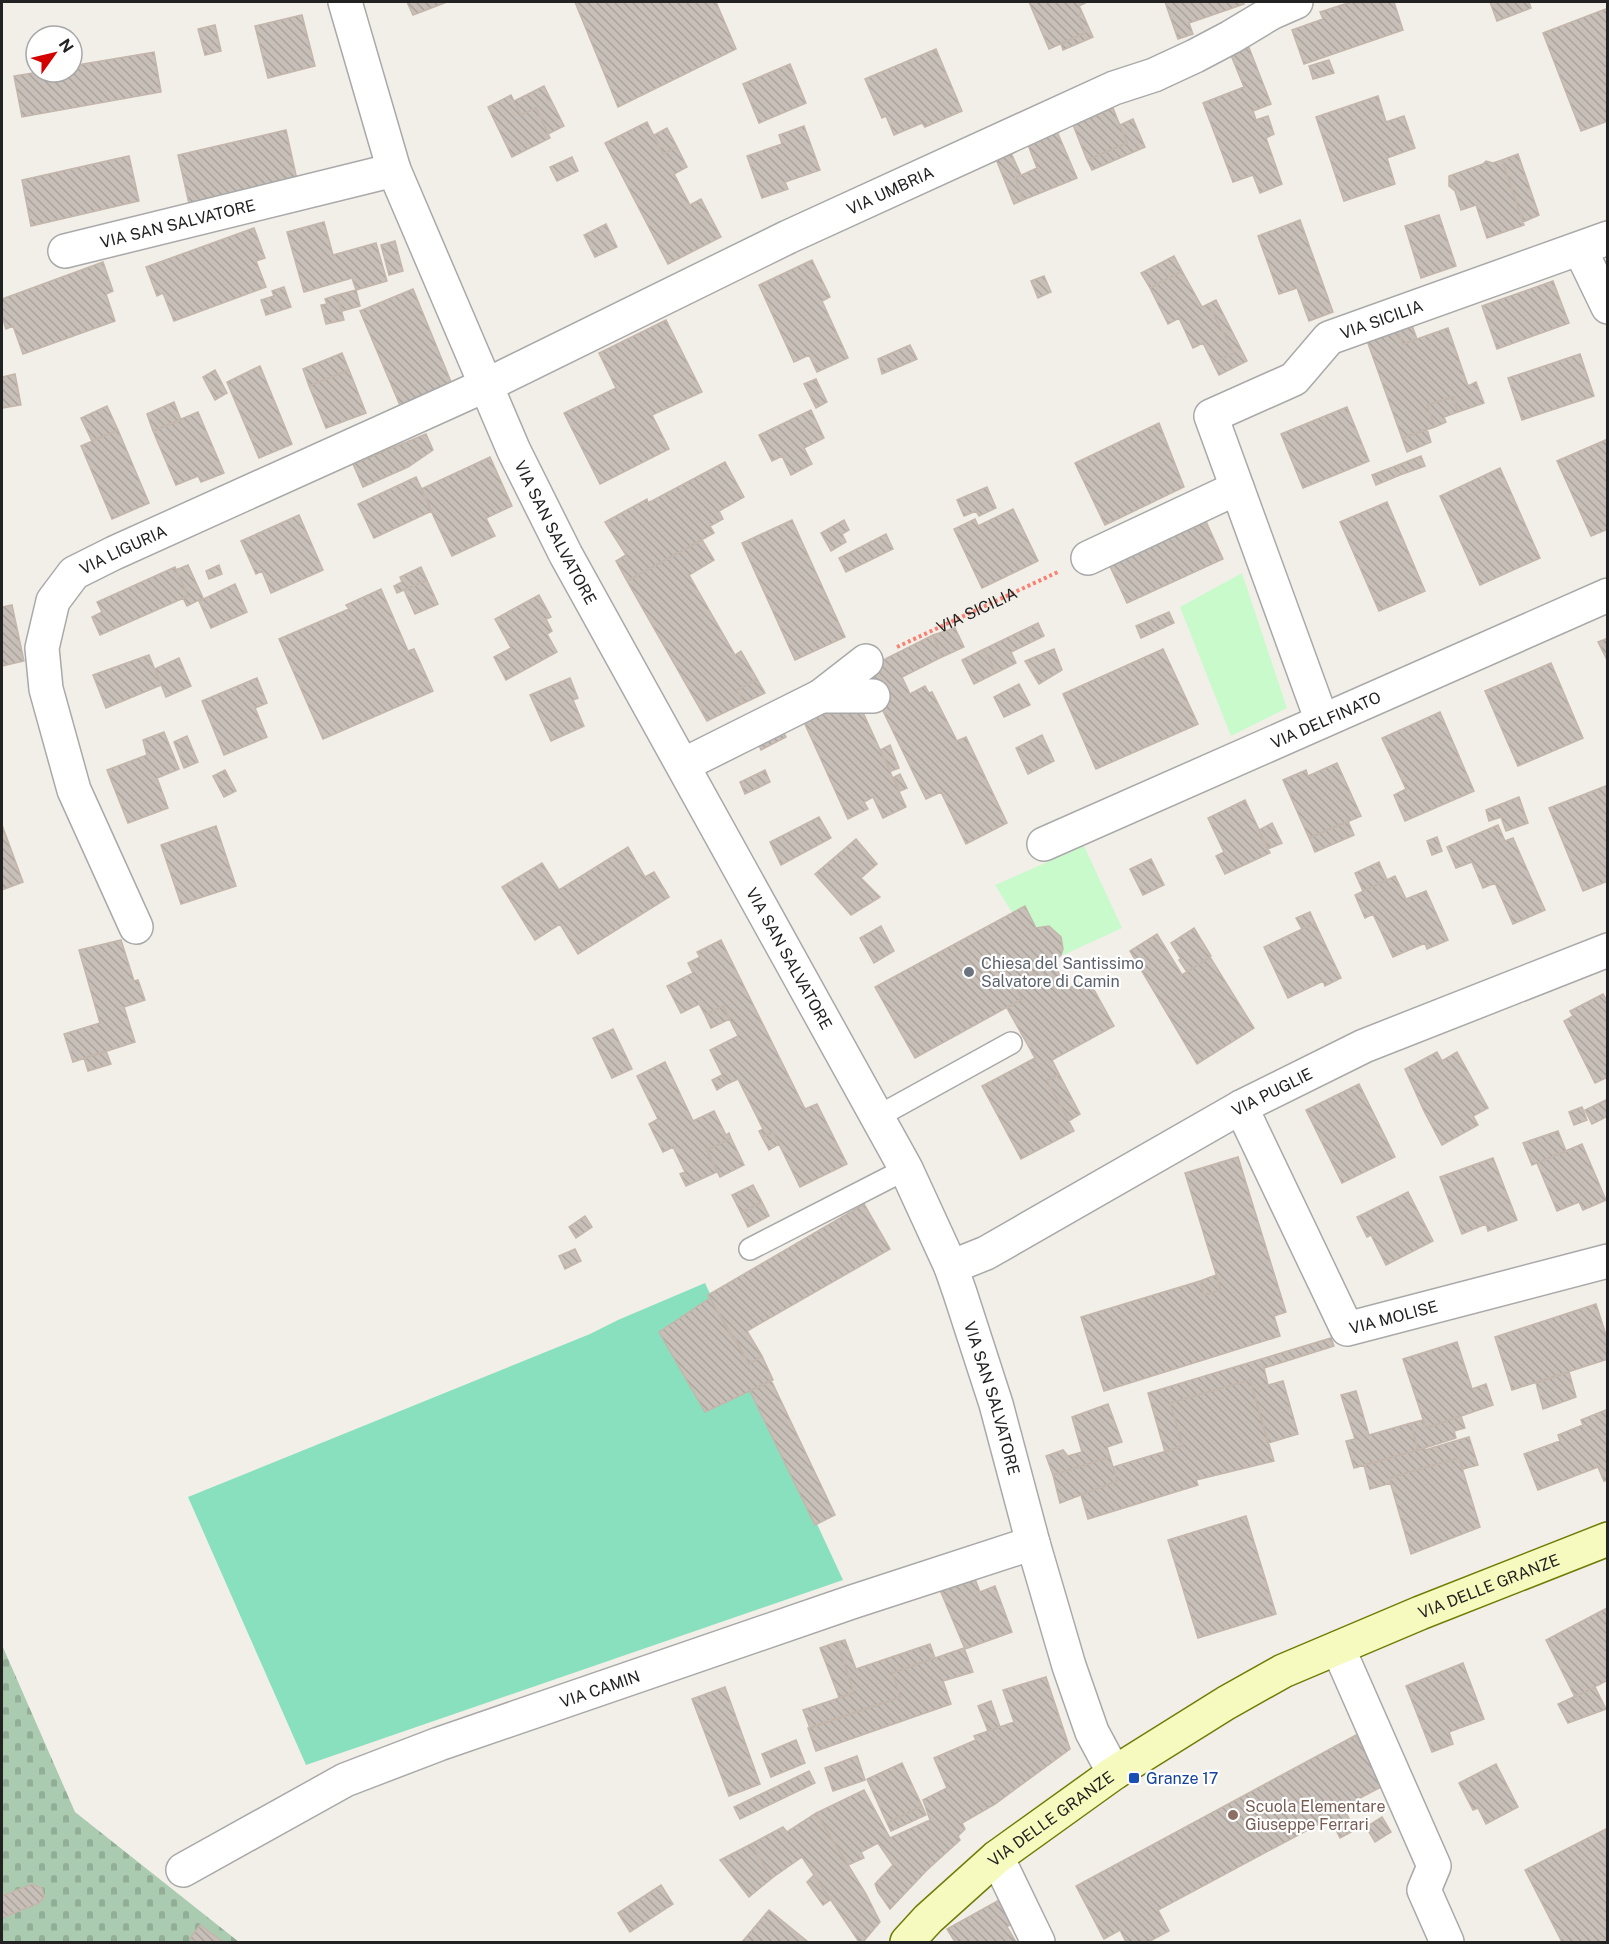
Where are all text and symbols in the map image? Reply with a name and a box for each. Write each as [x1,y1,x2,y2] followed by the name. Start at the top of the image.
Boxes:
[24,24,84,84] north arrow
[55,35,77,56] text: N
[844,163,937,219] street label: VIA UMBRIA
[98,195,257,252] street label: VIA SAN SALVATORE
[1338,296,1425,343] street label: VIA SICILIA
[510,458,600,608] street label: VIA SAN SALVATORE
[77,521,170,579] street label: VIA LIGURIA
[934,583,1020,637] street label: VIA SICILIA
[1268,688,1384,753] street label: VIA DELFINATO
[742,884,836,1033] street label: VIA SAN SALVATORE
[981,954,1144,991] place label: Chiesa del Santissimo Salvatore di Camin
[962,965,976,979] marker: Chiesa del Santissimo Salvatore di Camin
[1229,1064,1315,1120] street label: VIA PUGLIE
[1347,1297,1440,1338] street label: VIA MOLISE
[960,1319,1023,1477] street label: VIA SAN SALVATORE
[1416,1550,1562,1623] street label: VIA DELLE GRANZE
[557,1667,643,1712] street label: VIA CAMIN
[984,1767,1118,1870] street label: VIA DELLE GRANZE
[1146,1769,1218,1788] place label: Granze 17
[1127,1771,1141,1785] marker: Granze 17
[1245,1797,1385,1834] place label: Scuola Elementare Giuseppe Ferrari
[1226,1808,1240,1822] marker: Scuola Elementare Giuseppe Ferrari

